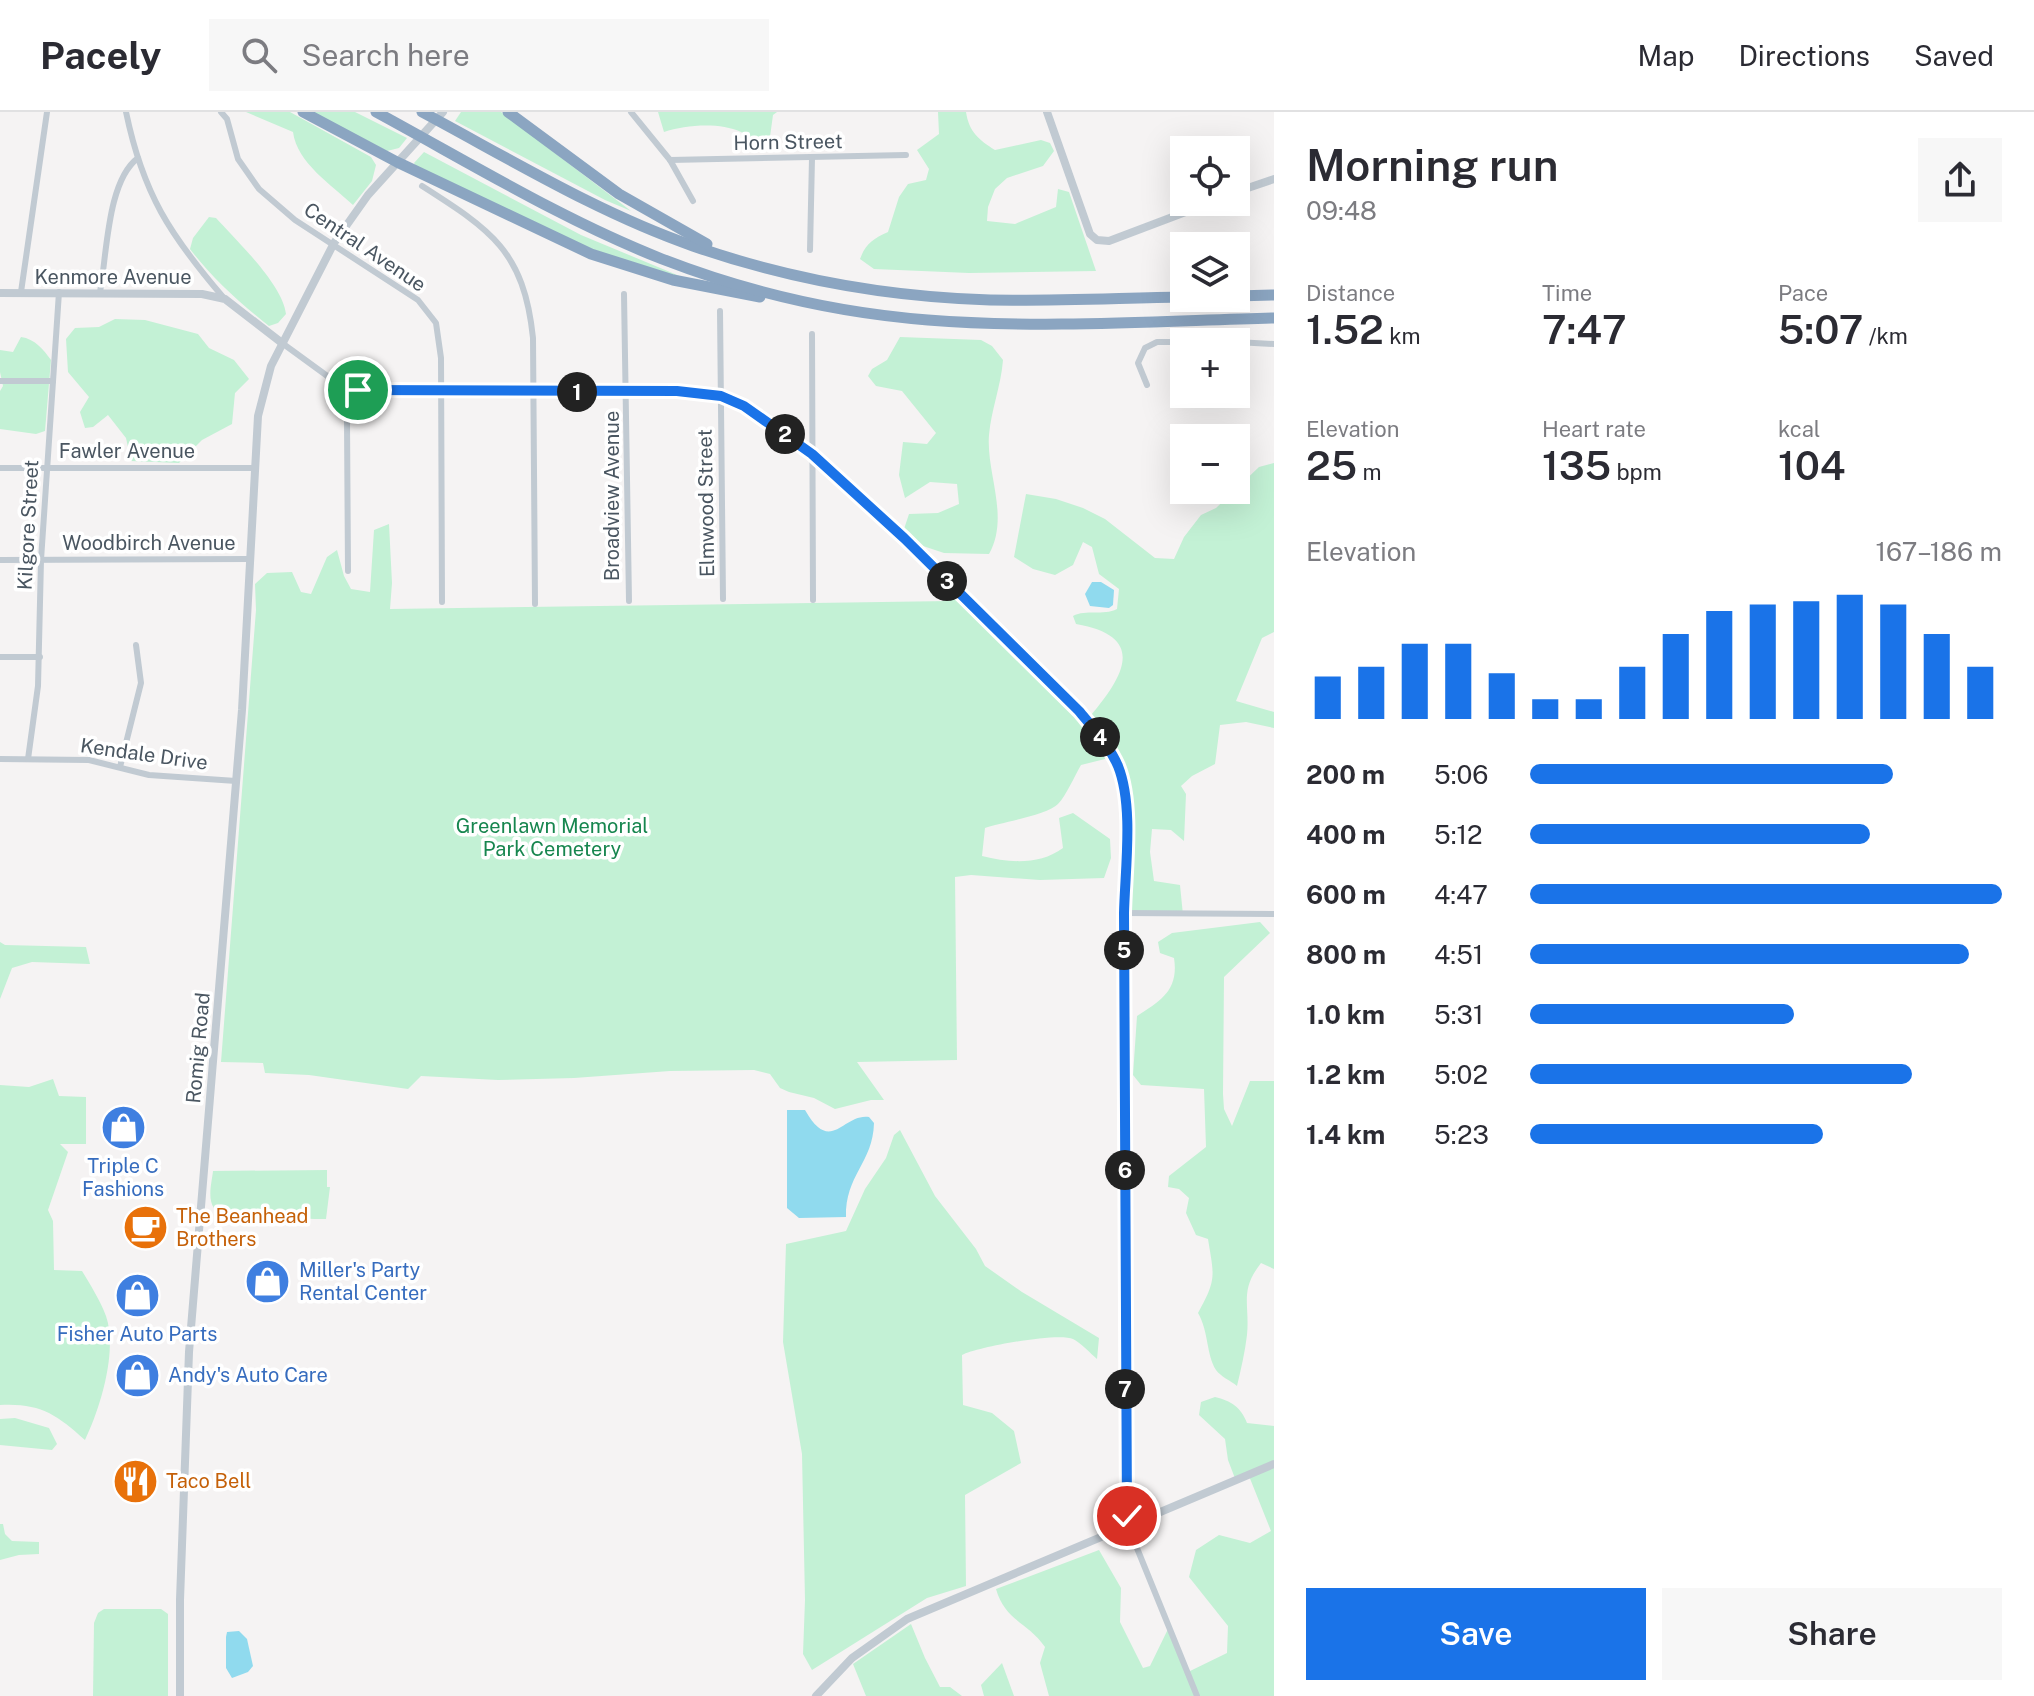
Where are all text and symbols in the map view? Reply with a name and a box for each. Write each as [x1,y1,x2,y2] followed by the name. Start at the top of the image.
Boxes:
[209,19,769,91] search box
[40,33,161,78] text: Pacely
[237,33,281,77] icon: search
[301,37,470,73] text: Search here
[1638,39,1694,72] text: Map
[1738,39,1870,72] text: Directions
[1914,39,1994,72] text: Saved
[733,129,843,155] street label: Horn Street
[1170,136,1250,504] map controls
[1170,136,1250,216] button: locate
[1918,138,2002,222] button: share
[1306,139,1559,191] text: Morning run
[1306,195,1377,226] text: 09:48
[299,197,431,297] street label: Central Avenue
[1170,232,1250,312] button: layers
[35,265,191,289] street label: Kenmore Avenue
[1306,280,1395,306] text: Distance
[1542,280,1592,306] text: Time
[1778,280,1828,306] text: Pace
[1306,306,1384,353] text: 1.52
[1542,306,1627,353] text: 7:47
[1778,306,1863,353] text: 5:07
[1384,323,1421,349] text: km
[1863,323,1908,349] text: /km
[1170,328,1250,408] button: +
[324,356,392,424] pin
[336,368,380,412] icon: arrive
[557,372,597,412] pin: 1
[572,379,582,405] text: 1
[600,411,624,581] street label: Broadview Avenue
[765,414,805,454] pin: 2
[1306,416,1399,442] text: Elevation
[1542,416,1646,442] text: Heart rate
[1778,416,1820,442] text: kcal
[778,421,792,447] text: 2
[1170,424,1250,504] button: −
[693,429,719,577] street label: Elmwood Street
[59,439,195,463] street label: Fawler Avenue
[1306,442,1357,489] text: 25
[1542,442,1611,489] text: 135
[1778,442,1846,489] text: 104
[13,459,43,591] street label: Kilgore Street
[1357,459,1381,485] text: m
[1611,459,1662,485] text: bpm
[62,531,236,555] street label: Woodbirch Avenue
[1306,536,1416,567] text: Elevation
[1875,536,2002,567] text: 167–186 m
[927,561,967,601] pin: 3
[940,568,954,594] text: 3
[1080,717,1120,757] pin: 4
[1093,724,1107,750] text: 4
[79,733,209,775] street label: Kendale Drive
[1306,759,1385,790] text: 200 m
[1434,759,1488,790] text: 5:06
[456,814,648,861] park label: Greenlawn Memorial Park Cemetery
[1306,819,1386,850] text: 400 m
[1434,819,1483,850] text: 5:12
[1306,879,1386,910] text: 600 m
[1434,879,1488,910] text: 4:47
[1104,930,1144,970] pin: 5
[1117,937,1131,963] text: 5
[1306,939,1386,970] text: 800 m
[1434,939,1483,970] text: 4:51
[181,991,215,1105] street label: Romig Road
[1306,999,1385,1030] text: 1.0 km
[1434,999,1483,1030] text: 5:31
[1306,1059,1385,1090] text: 1.2 km
[1434,1059,1488,1090] text: 5:02
[99,1103,147,1151] shop icon: Triple C Fashions
[1306,1119,1385,1150] text: 1.4 km
[1434,1119,1489,1150] text: 5:23
[1105,1150,1145,1190] pin: 6
[82,1154,164,1201] place label: Triple C Fashions
[1118,1157,1132,1183] text: 6
[121,1204,169,1252] cafe icon: The Beanhead Brothers
[176,1204,308,1251] place label: The Beanhead Brothers
[244,1257,292,1305] shop icon: Miller's Party Rental Center
[299,1258,427,1305] place label: Miller's Party Rental Center
[113,1271,161,1319] shop icon: Fisher Auto Parts
[57,1322,217,1346] place label: Fisher Auto Parts
[113,1351,161,1399] shop icon: Andy's Auto Care
[168,1363,328,1387] place label: Andy's Auto Care
[1105,1369,1145,1409] pin: 7
[1118,1376,1132,1402] text: 7
[111,1457,159,1505] restaurant icon: Taco Bell
[166,1469,251,1493] place label: Taco Bell
[1093,1482,1161,1550] pin
[1105,1494,1149,1538] icon: check
[1306,1588,1646,1680] button: Save
[1662,1588,2002,1680] button: Share

